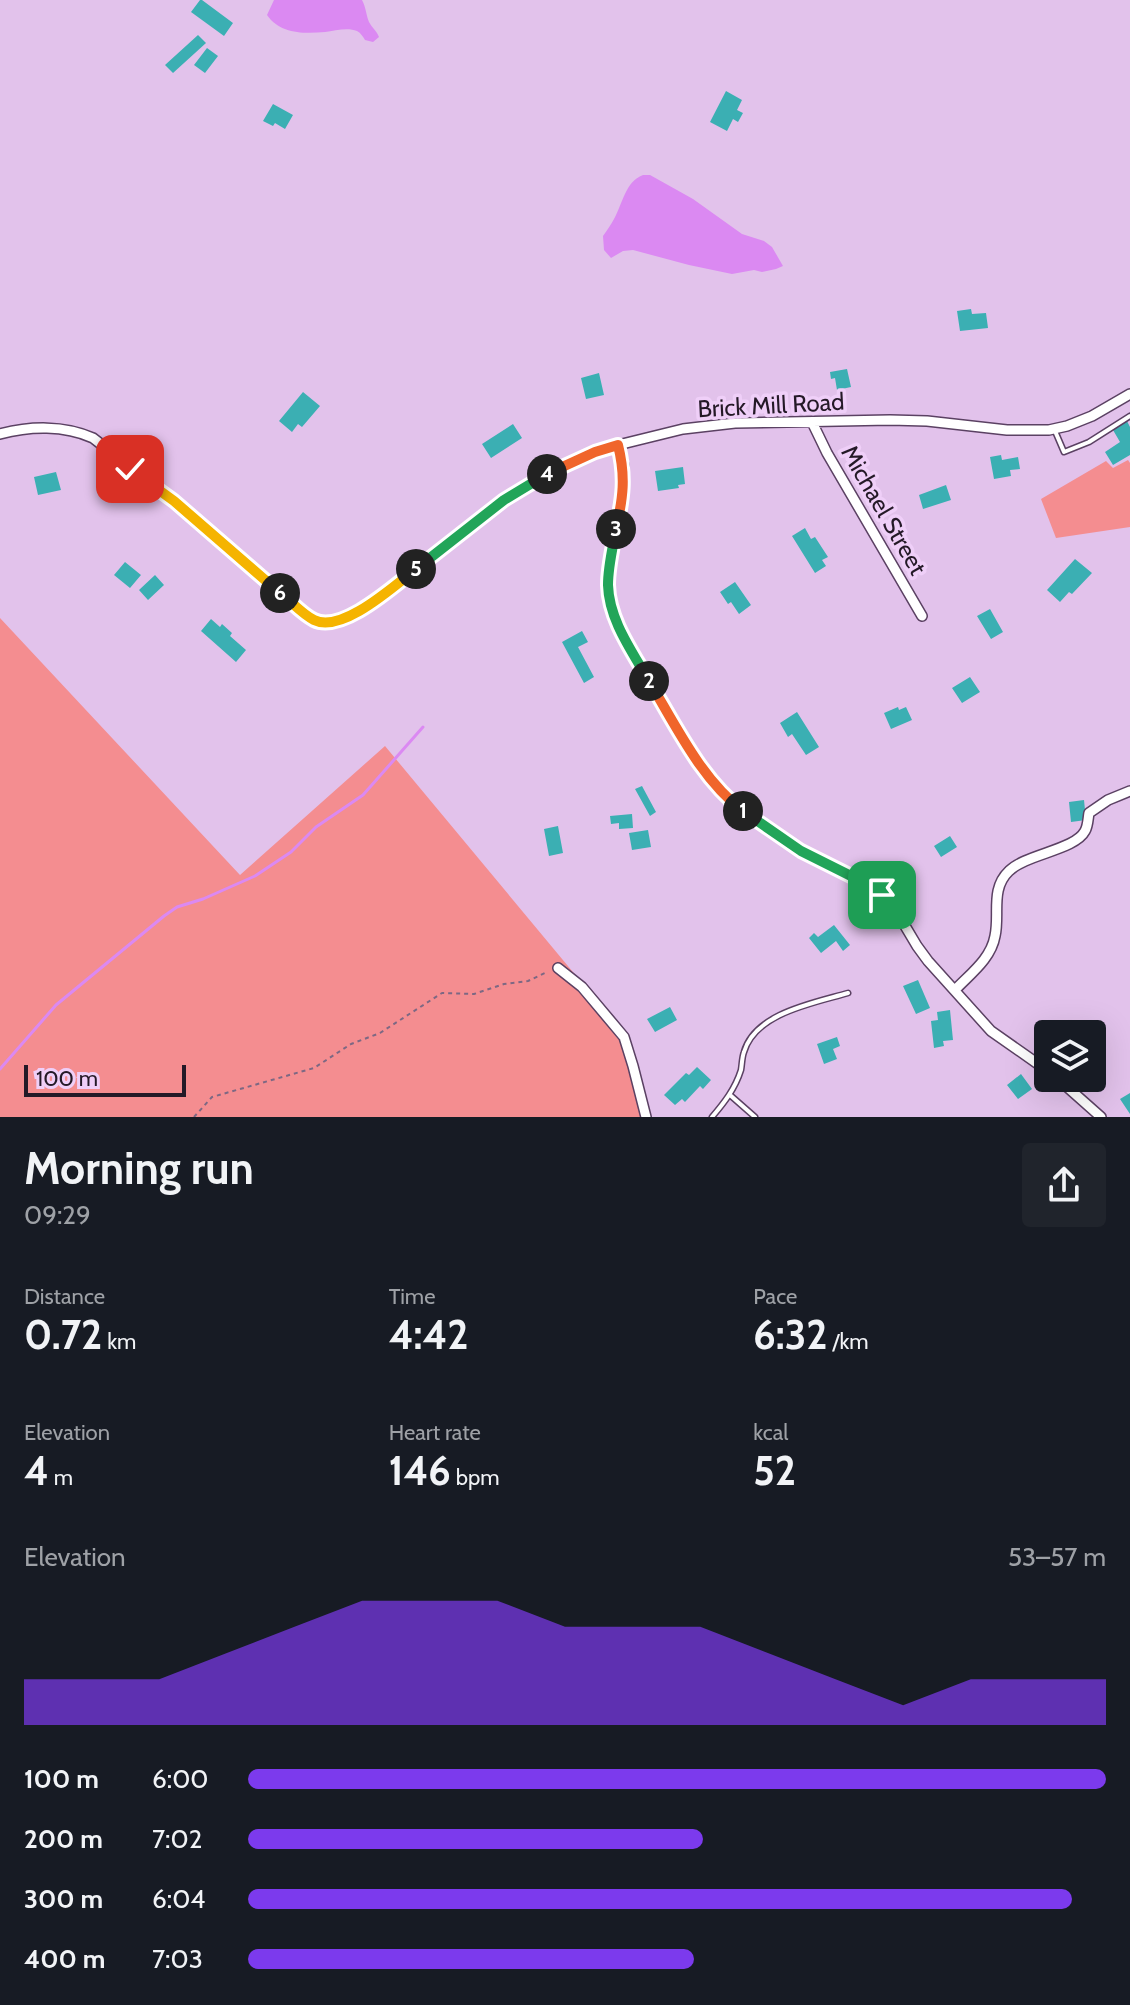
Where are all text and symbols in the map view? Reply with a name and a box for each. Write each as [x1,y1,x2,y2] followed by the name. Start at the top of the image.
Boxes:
[697,387,845,423] street label: Brick Mill Road
[96,435,164,503] pin
[835,440,933,580] street label: Michael Street
[108,447,152,491] icon: check
[527,454,567,494] pin: 4
[540,460,554,487] text: 4
[596,509,636,549] pin: 3
[610,515,622,542] text: 3
[396,549,436,589] pin: 5
[410,555,422,582] text: 5
[260,573,300,613] pin: 6
[274,579,286,606] text: 6
[629,661,669,701] pin: 2
[643,667,655,694] text: 2
[723,791,763,831] pin: 1
[739,797,747,824] text: 1
[848,861,916,929] pin
[860,873,904,917] icon: arrive
[1034,1020,1106,1092] map controls
[1034,1020,1106,1092] button: layers
[24,1061,186,1097] scale bar
[36,1065,98,1092] text: 100 m
[24,1142,254,1195] text: Morning run
[1022,1143,1106,1227] button: share
[24,1199,91,1231] text: 09:29
[24,1283,105,1310] text: Distance
[389,1283,435,1310] text: Time
[753,1283,797,1310] text: Pace
[24,1310,102,1359] text: 0.72
[389,1310,468,1359] text: 4:42
[753,1310,827,1359] text: 6:32
[102,1328,136,1355] text: km
[827,1328,869,1355] text: /km
[24,1419,110,1446] text: Elevation
[389,1419,481,1446] text: Heart rate
[753,1419,788,1446] text: kcal
[24,1446,49,1495] text: 4
[389,1446,451,1495] text: 146
[753,1446,796,1495] text: 52
[49,1464,73,1491] text: m
[451,1464,499,1491] text: bpm
[24,1541,126,1573] text: Elevation
[1008,1541,1106,1573] text: 53–57 m
[24,1763,99,1795] text: 100 m
[152,1763,208,1795] text: 6:00
[24,1823,103,1855] text: 200 m
[152,1823,202,1855] text: 7:02
[24,1883,103,1915] text: 300 m
[152,1883,205,1915] text: 6:04
[24,1943,105,1975] text: 400 m
[152,1943,203,1975] text: 7:03

